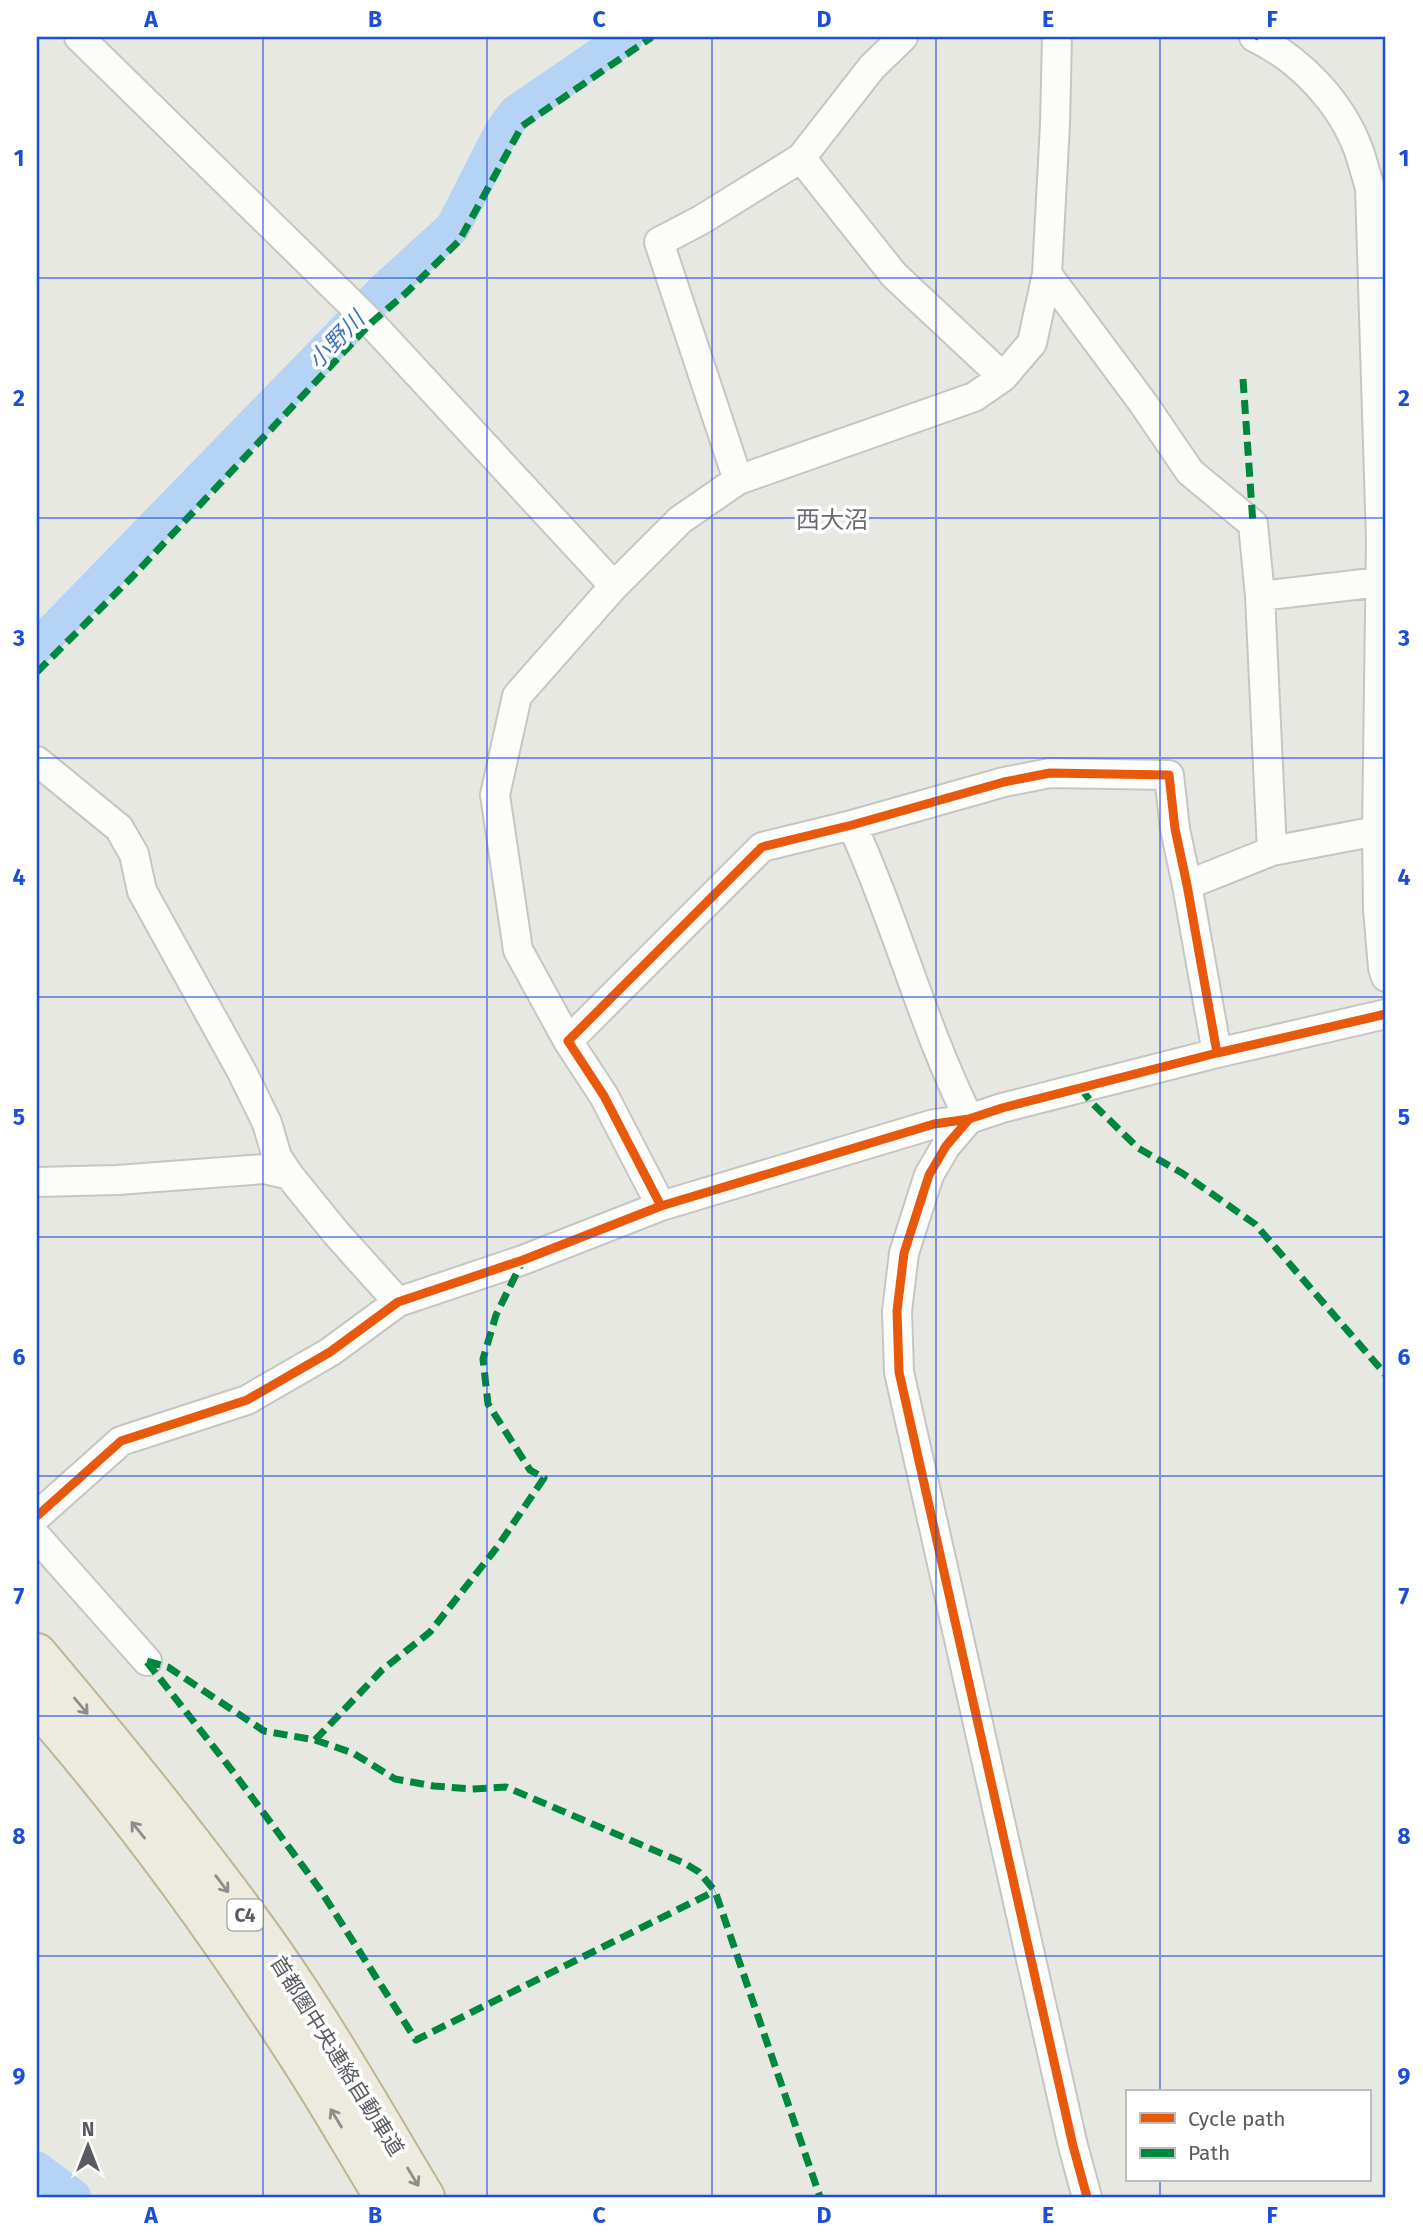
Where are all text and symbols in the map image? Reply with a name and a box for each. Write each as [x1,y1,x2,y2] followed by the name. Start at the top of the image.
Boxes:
[143,5,158,33] text: A
[368,5,382,33] text: B
[592,5,606,33] text: C
[817,5,832,33] text: D
[1042,5,1054,33] text: E
[1266,5,1278,33] text: F
[14,144,24,172] text: 1
[1399,144,1409,172] text: 1
[302,303,372,375] water label: 小野川
[13,384,25,412] text: 2
[1398,384,1410,412] text: 2
[796,506,868,534] district label: 西大沼
[12,624,25,652] text: 3
[1397,624,1410,652] text: 3
[13,863,26,891] text: 4
[1398,863,1411,891] text: 4
[13,1103,25,1131] text: 5
[1398,1103,1410,1131] text: 5
[13,1343,26,1371] text: 6
[1398,1343,1411,1371] text: 6
[14,1582,25,1610] text: 7
[1399,1582,1410,1610] text: 7
[73,1696,88,1714] one-way arrow
[130,1821,146,1839] one-way arrow
[12,1822,26,1850] text: 8
[1397,1822,1411,1850] text: 8
[214,1874,229,1893] one-way arrow
[228,1899,262,1930] road number: C4
[265,1951,409,2161] street label: 首都圏中央連絡自動車道
[13,2062,26,2090] text: 9
[1398,2062,1411,2090] text: 9
[1126,2090,1370,2182] legend
[1188,2106,1286,2132] text: Cycle path
[329,2108,343,2128] one-way arrow
[52,2112,122,2182] north arrow
[82,2118,94,2141] text: N
[1188,2140,1230,2166] text: Path
[406,2166,420,2186] one-way arrow
[143,2201,158,2229] text: A
[368,2201,382,2229] text: B
[592,2201,606,2229] text: C
[817,2201,832,2229] text: D
[1042,2201,1054,2229] text: E
[1266,2201,1278,2229] text: F

